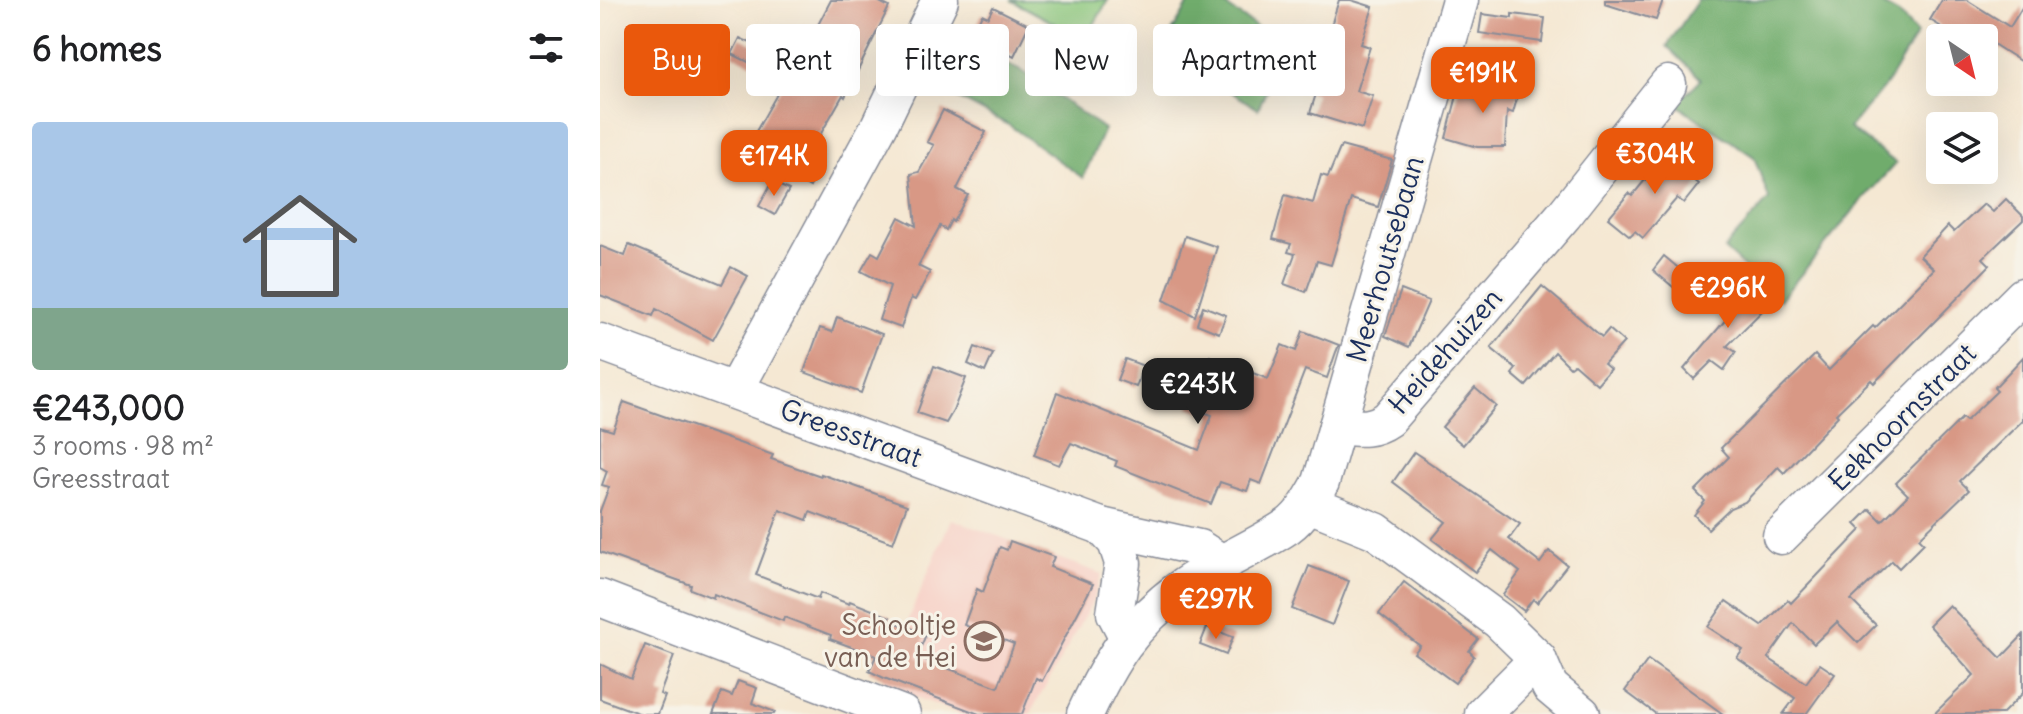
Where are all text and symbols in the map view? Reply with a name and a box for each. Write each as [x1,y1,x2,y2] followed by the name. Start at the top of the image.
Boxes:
[624,24,730,96] chip: Buy
[746,24,860,96] chip: Rent
[876,24,1009,96] chip: Filters
[1025,24,1137,96] chip: New
[1153,24,1345,96] chip: Apartment
[1926,24,1998,96] north arrow
[1926,24,1998,184] map controls
[524,26,568,70] icon: filters
[32,27,162,70] text: 6 homes
[1427,47,1539,115] pin: €191K
[1449,56,1517,89] text: €191K
[1926,112,1998,184] button: layers
[1599,128,1711,196] pin: €304K
[718,130,830,198] pin: €174K
[1615,137,1695,170] text: €304K
[739,139,809,172] text: €174K
[1338,152,1432,366] street label: Meerhoutsebaan
[228,174,372,318] icon: home
[1672,262,1784,330] pin: €296K
[1690,271,1767,304] text: €296K
[1380,281,1510,421] street label: Heidehuizen
[1820,335,1984,499] street label: Eekhoornstraat
[1142,358,1254,426] pin: €243K
[1160,367,1236,400] text: €243K
[32,386,185,429] text: €243,000
[775,391,927,475] street label: Greesstraat
[32,429,214,462] text: 3 rooms · 98 m²
[32,462,170,495] text: Greesstraat
[1160,573,1272,641] pin: €297K
[1179,582,1253,615] text: €297K
[824,607,956,675] place label: Schooltje van de Hei
[963,620,1005,662] school or university icon: Schooltje van de Hei

